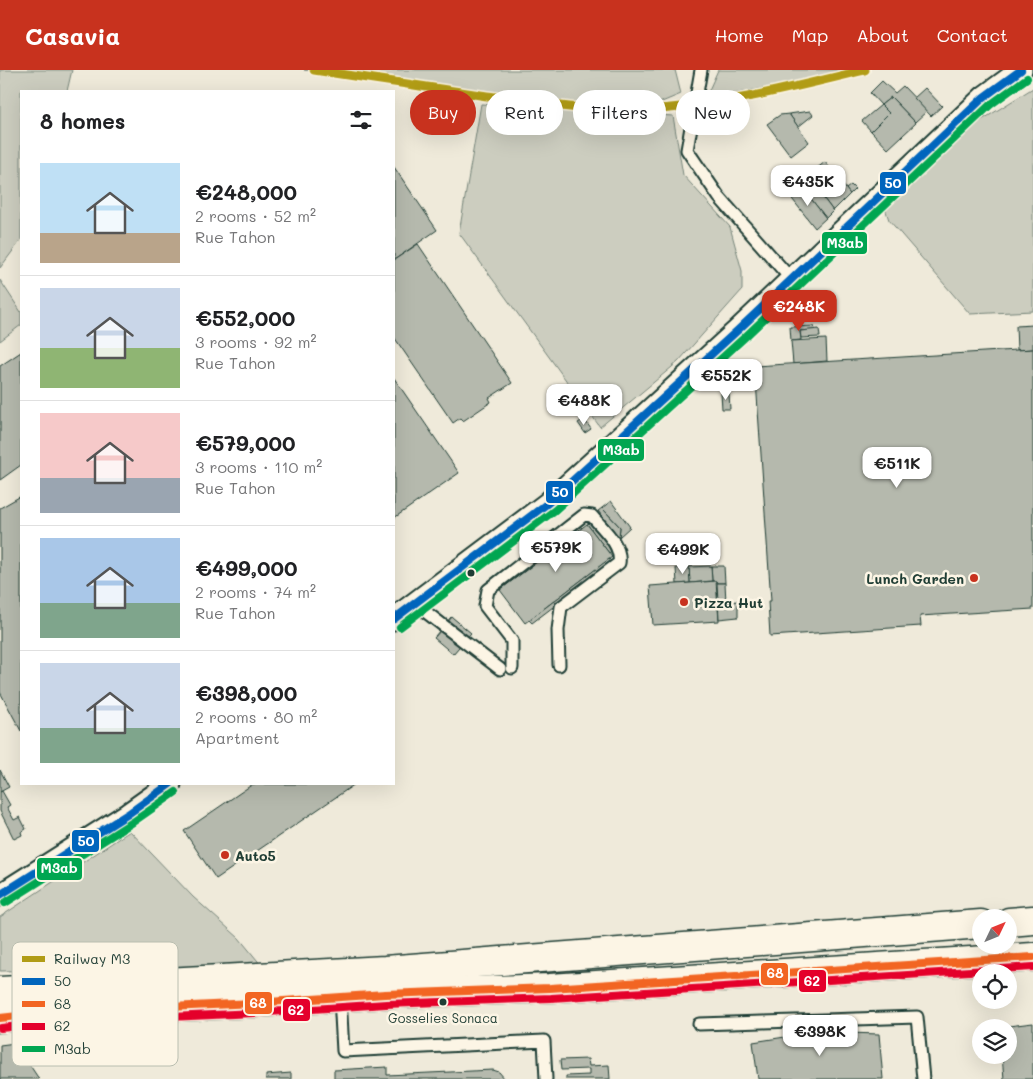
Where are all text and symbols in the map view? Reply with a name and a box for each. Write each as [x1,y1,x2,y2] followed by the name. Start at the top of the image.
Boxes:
[25,20,120,51] text: Casavia
[715,23,764,47] text: Home
[792,23,828,47] text: Map
[856,23,909,47] text: About
[937,23,1008,47] text: Contact
[410,90,476,135] chip: Buy
[486,90,563,135] chip: Rent
[573,90,666,135] chip: Filters
[676,90,750,135] chip: New
[347,106,375,134] icon: filters
[40,107,125,134] text: 8 homes
[773,164,843,207] pin: €435K
[782,170,834,191] text: €435K
[879,171,907,195] line badge: 50
[884,173,902,192] text: 50
[195,178,297,205] text: €248,000
[80,183,140,243] icon: home
[195,205,316,226] text: 2 rooms · 52 m²
[195,226,275,247] text: Rue Tahon
[821,231,868,255] line badge: M3ab
[826,233,864,252] text: M3ab
[764,290,834,332] pin: €248K
[773,295,825,316] text: €248K
[195,304,295,331] text: €552,000
[80,308,140,368] icon: home
[195,331,317,352] text: 3 rooms · 92 m²
[195,352,275,373] text: Rue Tahon
[691,358,761,401] pin: €552K
[700,364,752,385] text: €552K
[549,384,619,426] pin: €488K
[557,389,611,410] text: €488K
[195,429,296,456] text: €579,000
[80,433,140,493] icon: home
[597,438,645,462] line badge: M3ab
[602,440,640,459] text: M3ab
[862,446,932,489] pin: €511K
[873,452,921,473] text: €511K
[195,456,322,477] text: 3 rooms · 110 m²
[195,477,275,498] text: Rue Tahon
[545,480,574,504] line badge: 50
[551,482,569,501] text: 50
[521,530,591,573] pin: €579K
[648,532,718,575] pin: €499K
[530,536,582,557] text: €579K
[657,538,709,559] text: €499K
[195,554,298,581] text: €499,000
[80,558,140,618] icon: home
[466,568,476,578] unlabelled marker
[866,569,964,588] place label: Lunch Garden
[968,572,980,584] marker: Lunch Garden
[195,581,316,602] text: 2 rooms · 74 m²
[694,593,763,612] place label: Pizza Hut
[678,596,690,608] marker: Pizza Hut
[195,602,275,623] text: Rue Tahon
[195,679,297,706] text: €398,000
[80,683,140,743] icon: home
[195,706,317,727] text: 2 rooms · 80 m²
[195,727,280,748] text: Apartment
[71,829,100,853] line badge: 50
[77,831,95,850] text: 50
[235,846,276,865] place label: Auto5
[219,849,231,861] marker: Auto5
[36,857,83,881] line badge: M3ab
[40,858,78,877] text: M3ab
[972,909,1018,954] north arrow
[972,909,1017,1064] map controls
[12,942,178,1066] legend
[54,949,130,968] text: Railway M3
[760,962,789,986] line badge: 68
[766,963,784,982] text: 68
[972,964,1017,1009] button: locate
[798,969,827,993] line badge: 62
[54,971,71,990] text: 50
[804,971,820,990] text: 62
[244,991,273,1015] line badge: 68
[249,993,267,1012] text: 68
[54,994,71,1013] text: 68
[438,997,448,1007] marker: Gosselies Sonaca
[282,998,311,1022] line badge: 62
[288,1000,304,1019] text: 62
[388,1009,498,1026] place label: Gosselies Sonaca
[785,1014,855,1057] pin: €398K
[54,1016,70,1035] text: 62
[972,1019,1017,1064] button: layers
[794,1020,846,1041] text: €398K
[54,1039,91,1058] text: M3ab

